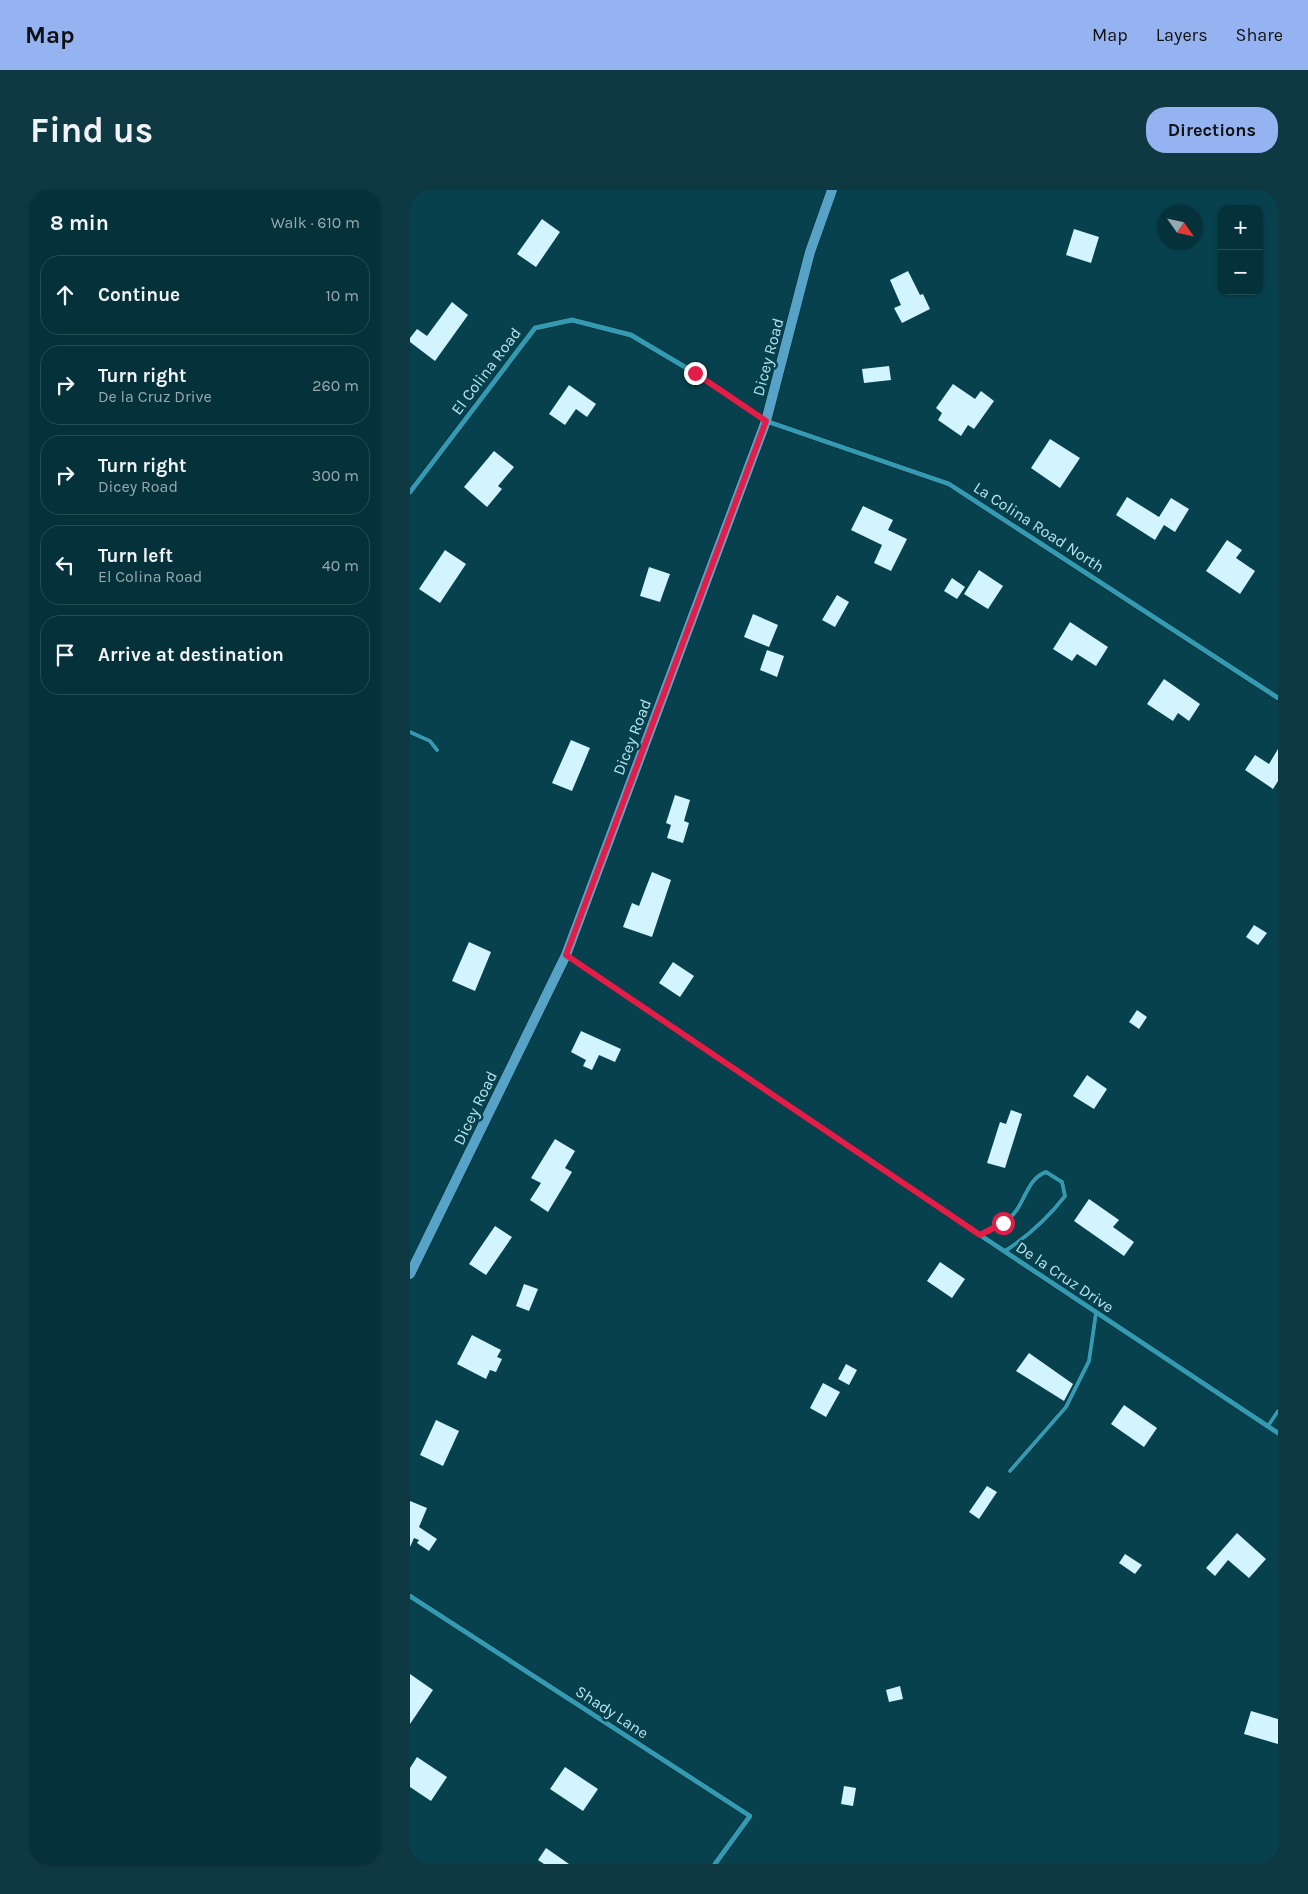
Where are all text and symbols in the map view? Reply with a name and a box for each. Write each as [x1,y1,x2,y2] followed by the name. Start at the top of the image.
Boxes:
[25,21,75,49] text: Map
[1092,24,1128,46] text: Map
[1156,24,1208,46] text: Layers
[1236,24,1283,46] text: Share
[1146,107,1278,153] button: Directions
[30,110,153,151] text: Find us
[1158,205,1203,250] north arrow
[1218,205,1263,295] map controls
[1218,205,1263,250] button: +
[50,211,109,235] text: 8 min
[271,213,360,232] text: Walk · 610 m
[1218,250,1263,295] button: −
[51,281,79,309] icon: ahead
[98,284,180,306] text: Continue
[325,286,359,305] text: 10 m
[748,316,788,398] street label: Dicey Road
[447,324,525,418] street label: El Colina Road
[684,362,707,385] route end
[98,365,187,387] text: Turn right
[51,371,79,399] icon: right
[312,376,359,395] text: 260 m
[98,387,212,406] text: De la Cruz Drive
[98,455,187,477] text: Turn right
[51,461,79,489] icon: right
[312,466,359,485] text: 300 m
[98,477,178,496] text: Dicey Road
[970,478,1108,576] street label: La Colina Road North
[98,545,173,567] text: Turn left
[51,551,79,579] icon: left
[322,556,359,575] text: 40 m
[98,567,202,586] text: El Colina Road
[51,641,79,669] icon: arrive
[98,644,284,666] text: Arrive at destination
[609,696,655,778] street label: Dicey Road
[449,1068,501,1148] street label: Dicey Road
[992,1212,1015,1235] route start
[1013,1237,1117,1317] street label: De la Cruz Drive
[572,1681,652,1743] street label: Shady Lane

